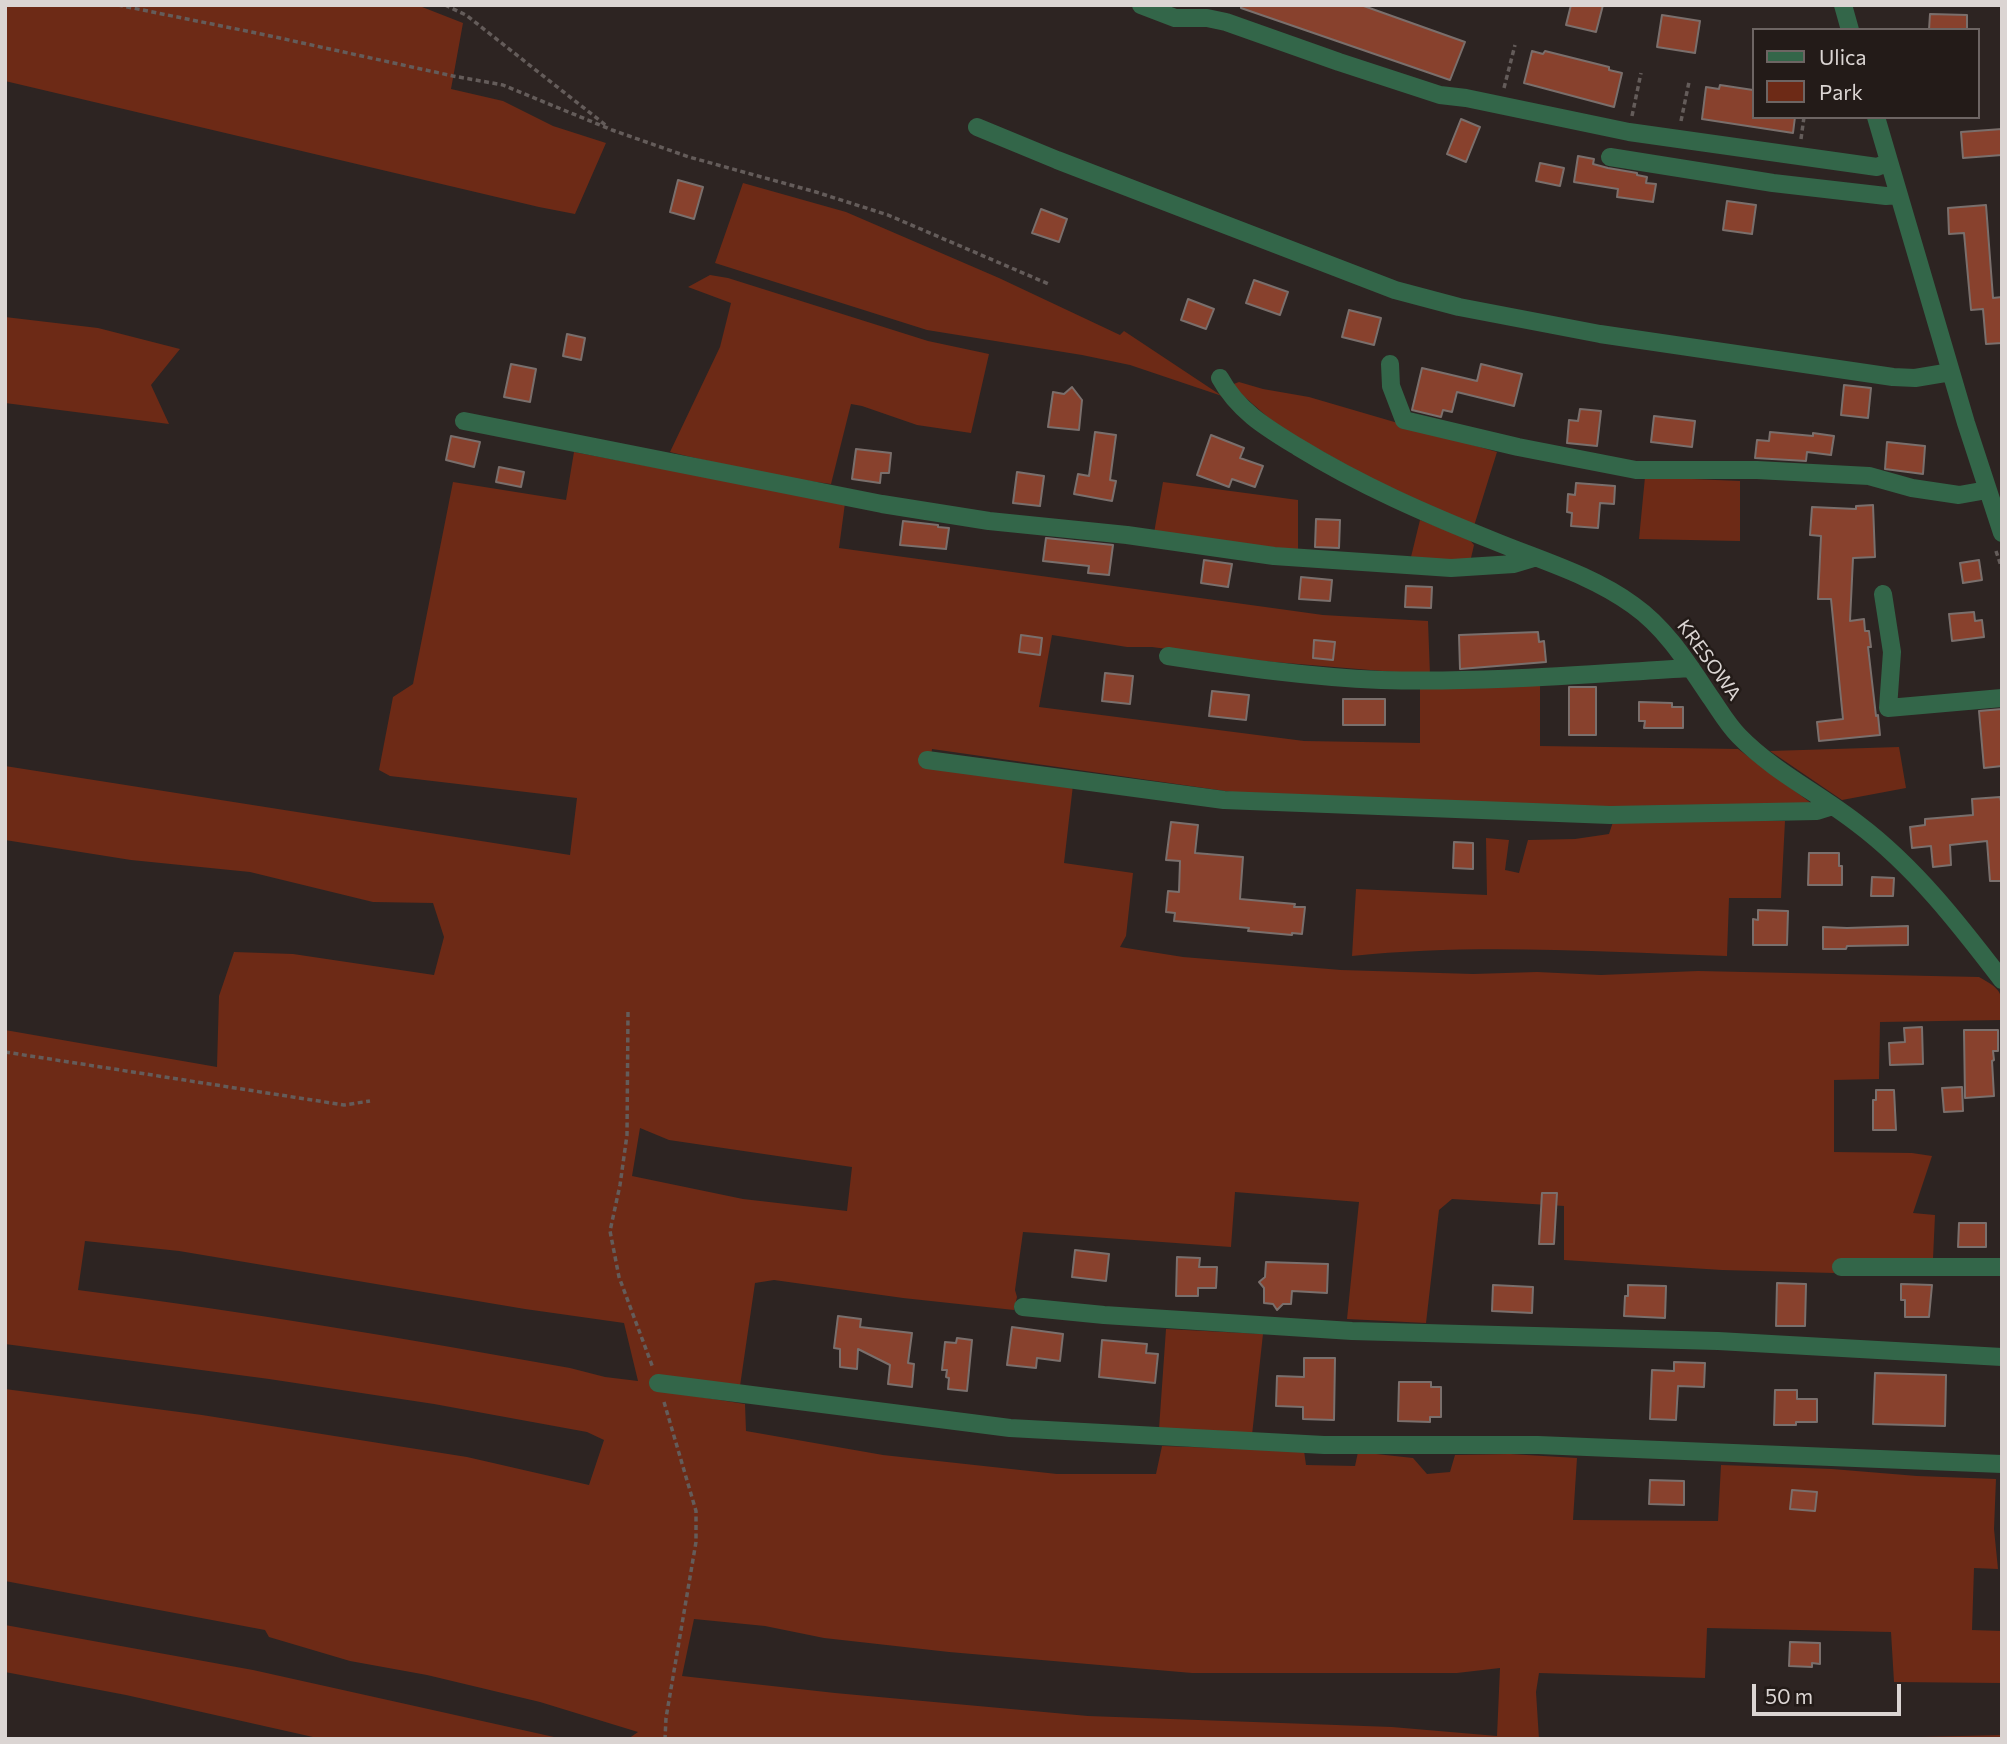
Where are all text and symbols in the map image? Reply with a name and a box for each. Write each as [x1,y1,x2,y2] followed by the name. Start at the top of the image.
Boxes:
[1752,28,1979,119] legend
[1819,44,1866,69] text: Ulica
[1819,79,1863,104] text: Park
[1672,615,1746,705] street label: KRESOWA
[1755,1670,1904,1714] scale bar
[1765,1683,1813,1708] text: 50 m

